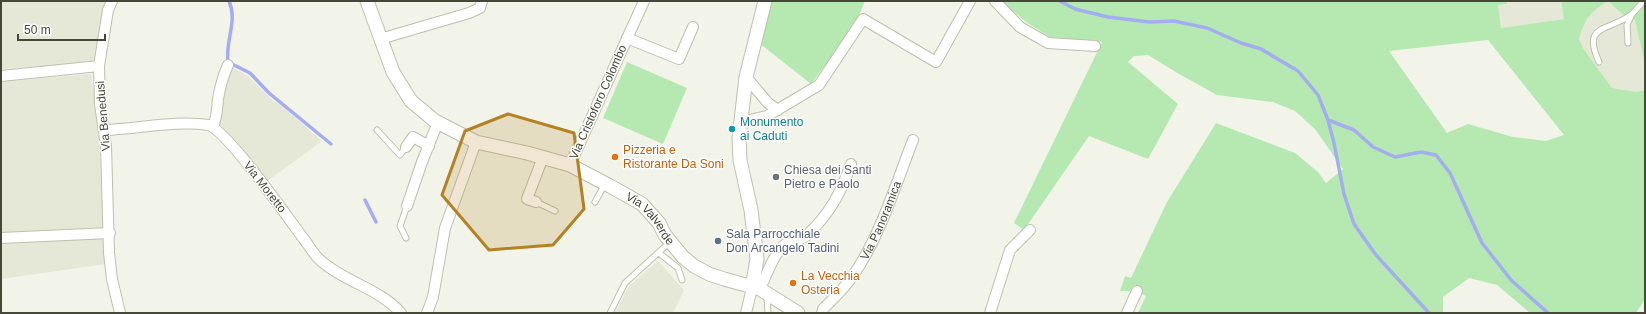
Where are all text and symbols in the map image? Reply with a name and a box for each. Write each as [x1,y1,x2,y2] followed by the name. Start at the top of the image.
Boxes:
[18,16,105,42] scale bar
[24,23,51,37] text: 50 m
[566,42,630,161] street label: Via Cristoforo Colombo
[93,80,113,152] street label: Via Benedusi
[740,115,804,143] place label: Monumento ai Caduti
[727,124,737,134] marker: Monumento ai Caduti
[623,143,724,171] place label: Pizzeria e Ristorante Da Soni
[610,152,620,162] marker: Pizzeria e Ristorante Da Soni
[241,159,290,216] street label: Via Moretto
[784,163,871,191] place label: Chiesa dei Santi Pietro e Paolo
[771,172,781,182] marker: Chiesa dei Santi Pietro e Paolo
[857,179,904,262] street label: Via Panoramica
[624,189,677,248] street label: Via Valverde
[726,227,839,255] place label: Sala Parrocchiale Don Arcangelo Tadini
[713,236,723,246] marker: Sala Parrocchiale Don Arcangelo Tadini
[801,269,860,297] place label: La Vecchia Osteria
[788,278,798,288] marker: La Vecchia Osteria

